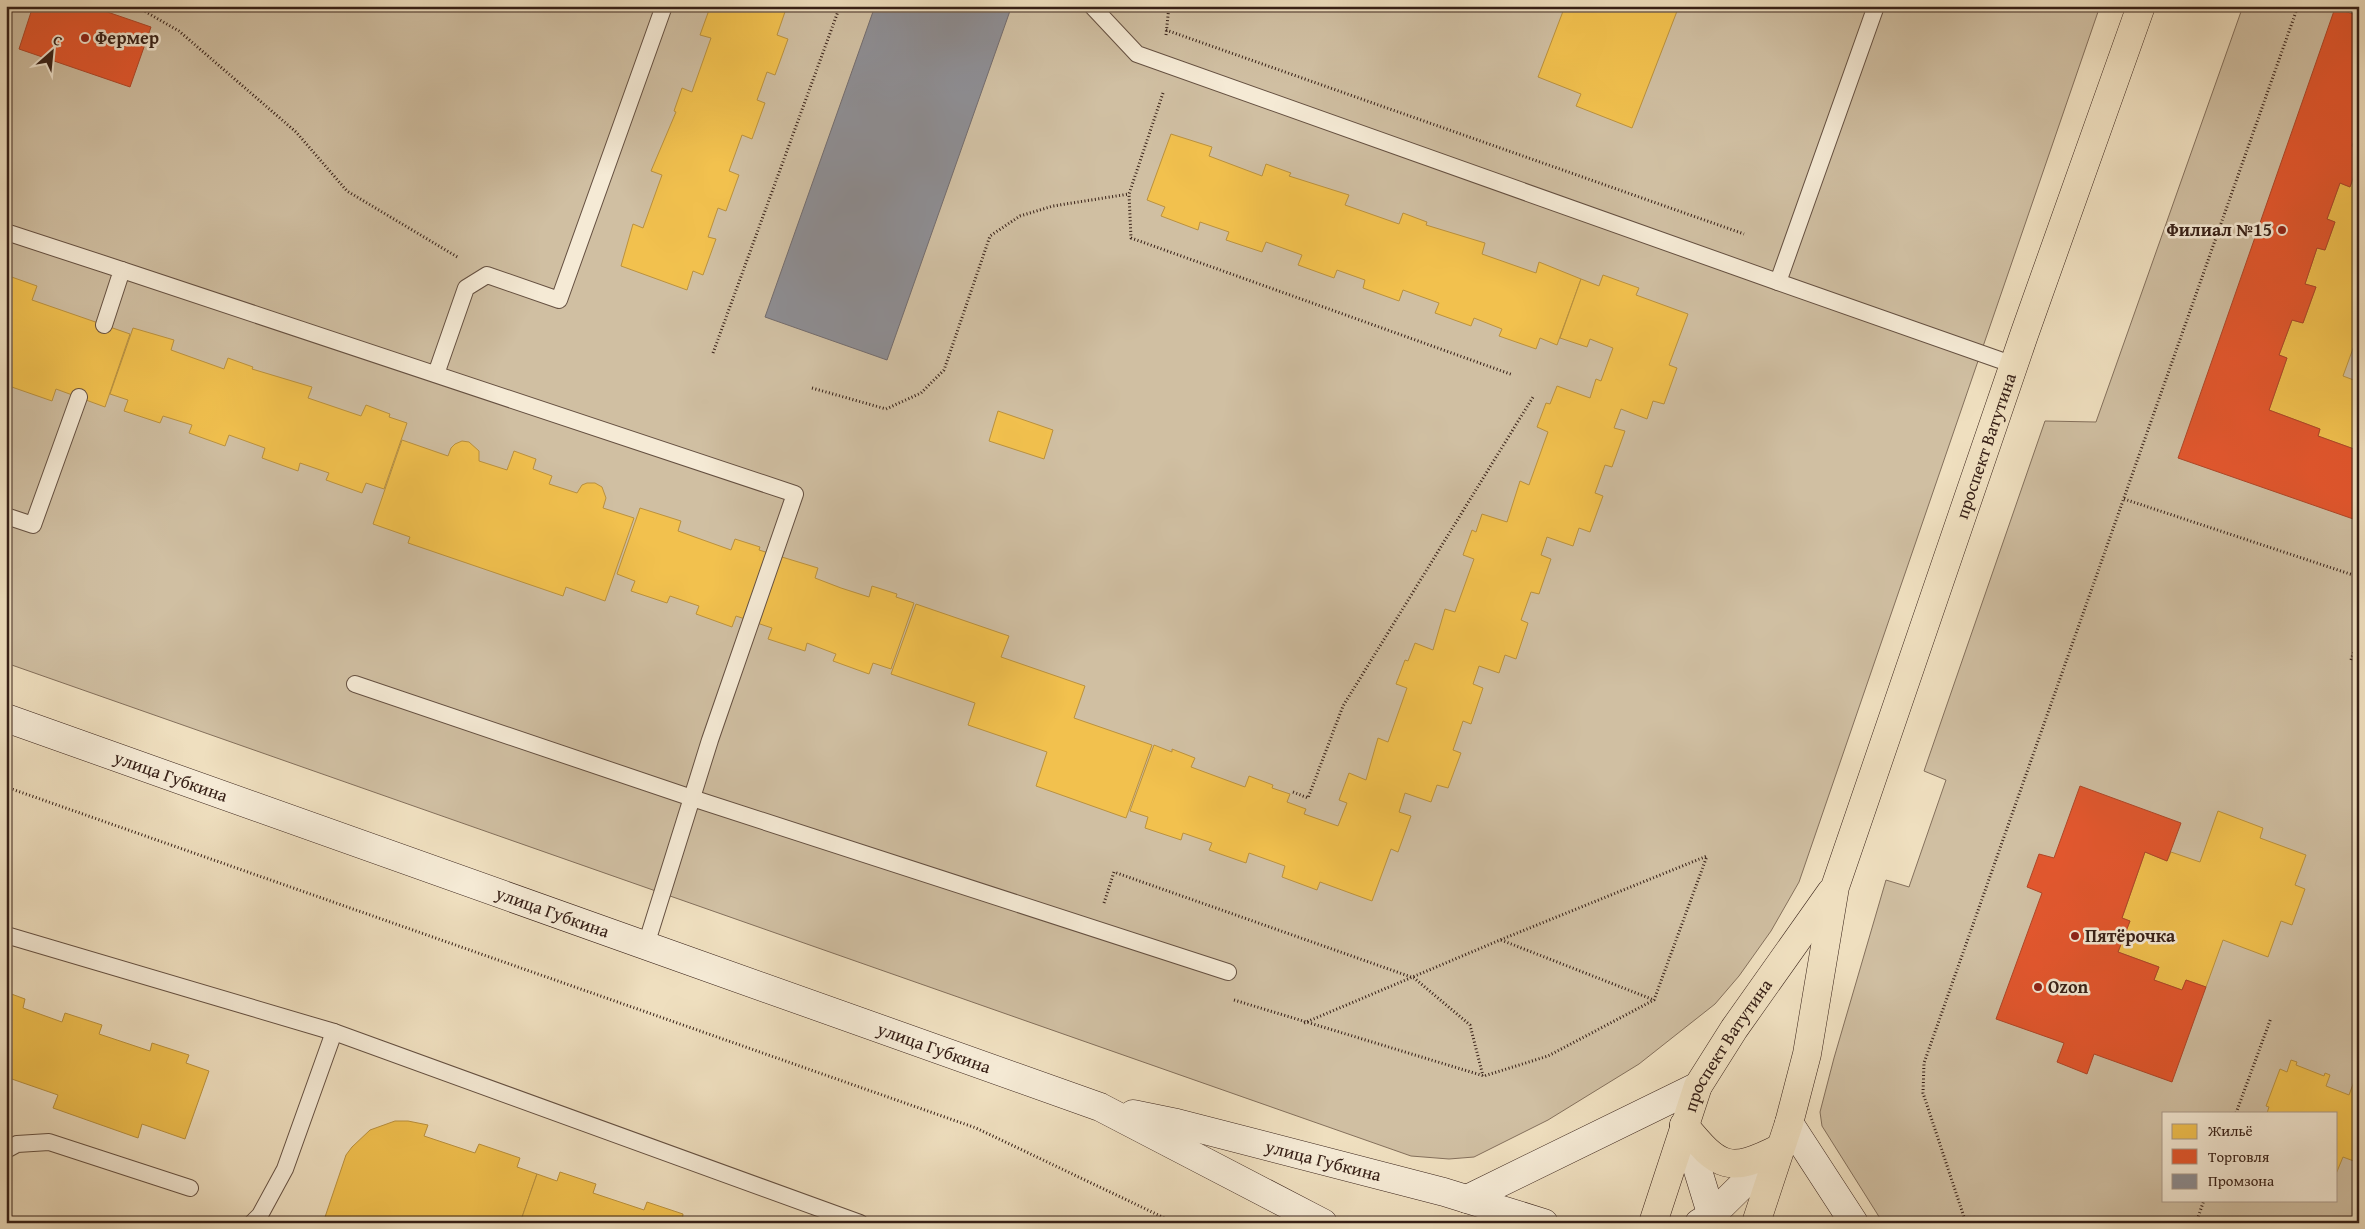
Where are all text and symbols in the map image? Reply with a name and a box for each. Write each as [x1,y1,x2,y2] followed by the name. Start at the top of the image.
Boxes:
[95,24,159,51] place label: Фермер
[28,28,78,78] north arrow
[50,30,66,51] text: С
[79,32,91,44] marker: Фермер
[2167,216,2272,243] place label: Филиал №15
[2276,224,2288,236] marker: Филиал №15
[1948,369,2023,523] street label: проспект Ватутина
[110,743,232,809] street label: улица Губкина
[491,879,614,945] street label: улица Губкина
[2085,922,2176,949] place label: Пятёрочка
[2069,930,2081,942] marker: Пятёрочка
[1676,973,1779,1115] street label: проспект Ватутина
[2048,973,2088,1000] place label: Ozon
[2032,981,2044,993] marker: Ozon
[873,1015,995,1080] street label: улица Губкина
[2162,1112,2338,1202] legend
[2207,1120,2253,1141] text: Жильё
[1262,1132,1385,1188] street label: улица Губкина
[2208,1146,2270,1167] text: Торговля
[2208,1170,2275,1191] text: Промзона

